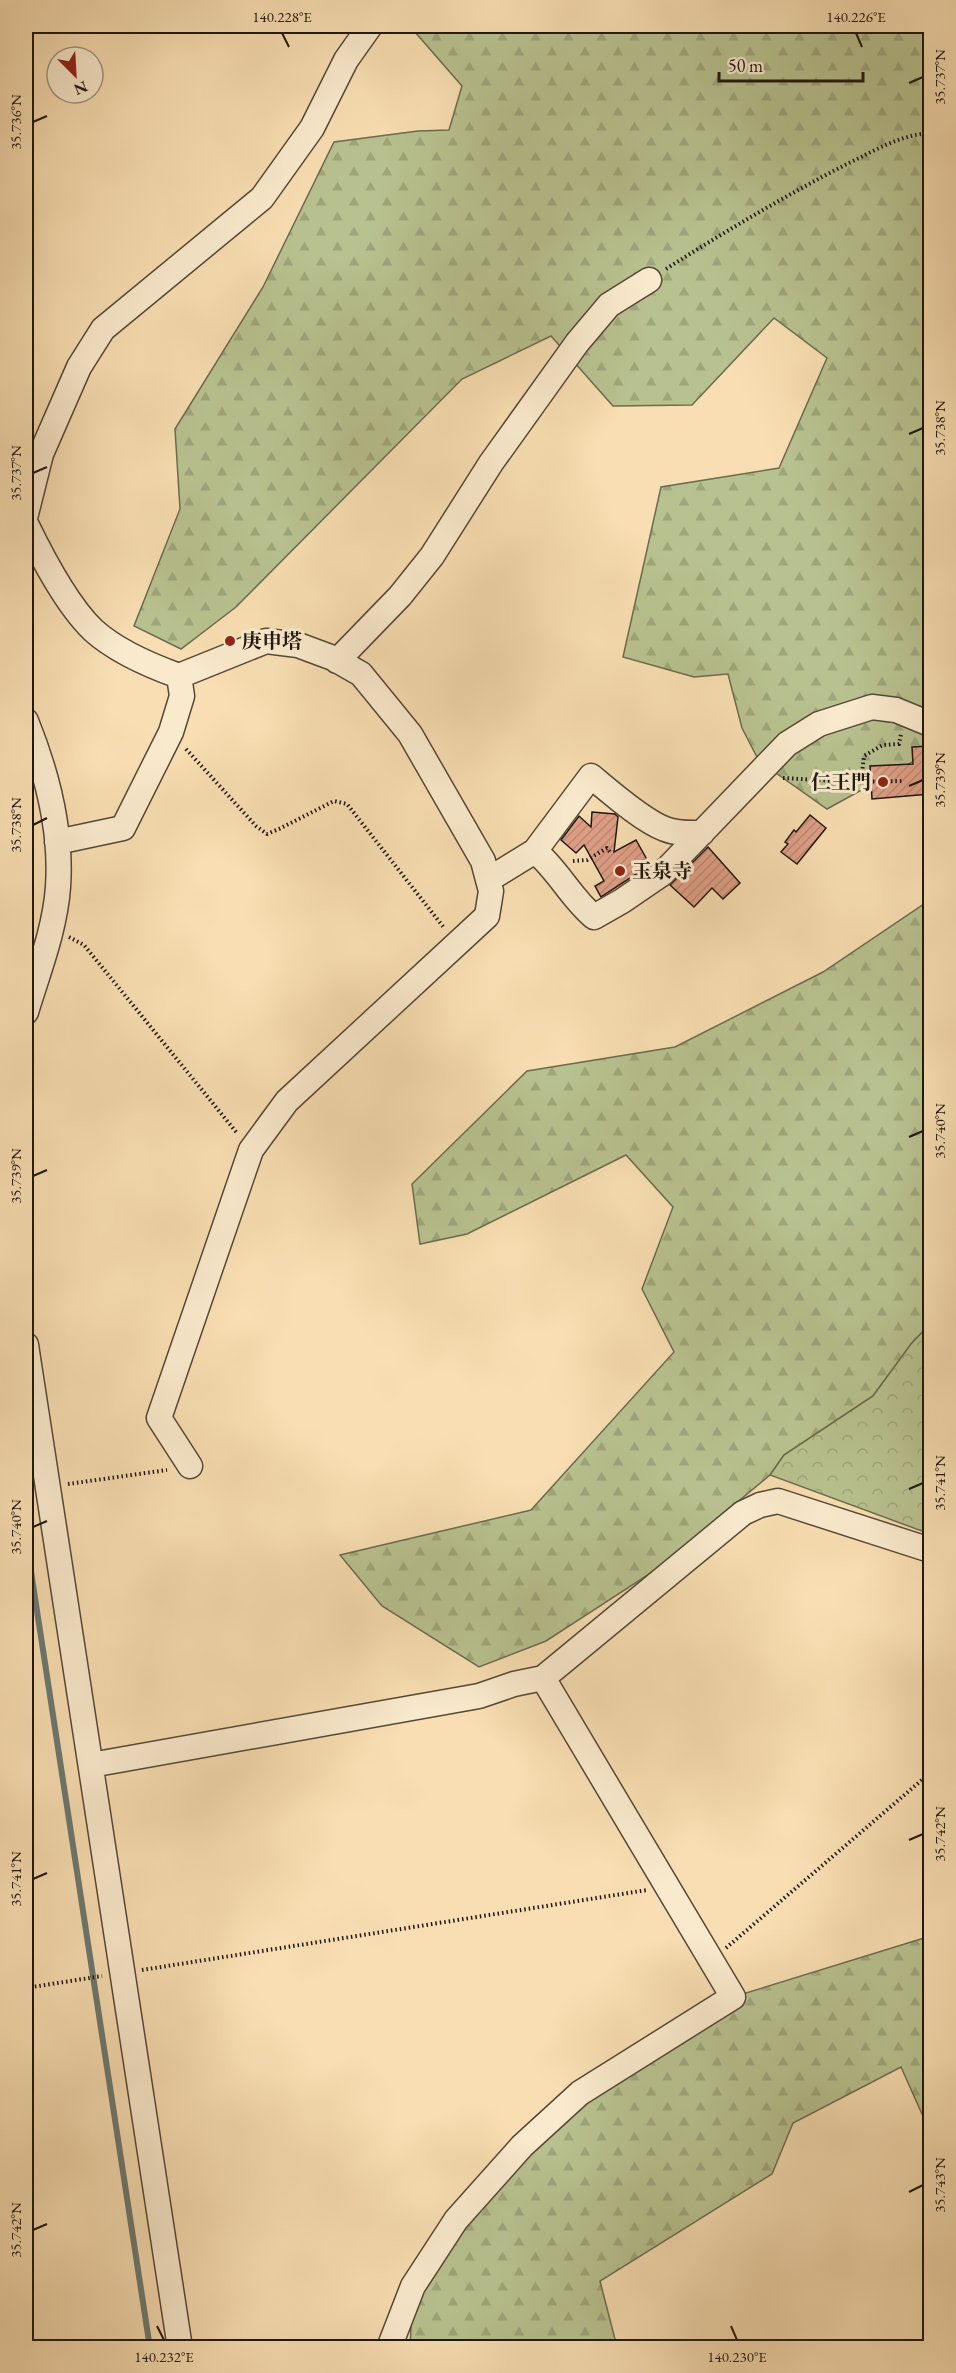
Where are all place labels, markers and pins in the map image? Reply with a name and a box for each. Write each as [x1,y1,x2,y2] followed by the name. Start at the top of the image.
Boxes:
[242,628,302,654] place label: 庚申塔
[223,634,237,648] marker: 庚申塔
[811,769,871,795] place label: 仁王門
[876,775,890,789] marker: 仁王門
[632,858,692,884] place label: 玉泉寺
[613,864,627,878] marker: 玉泉寺

